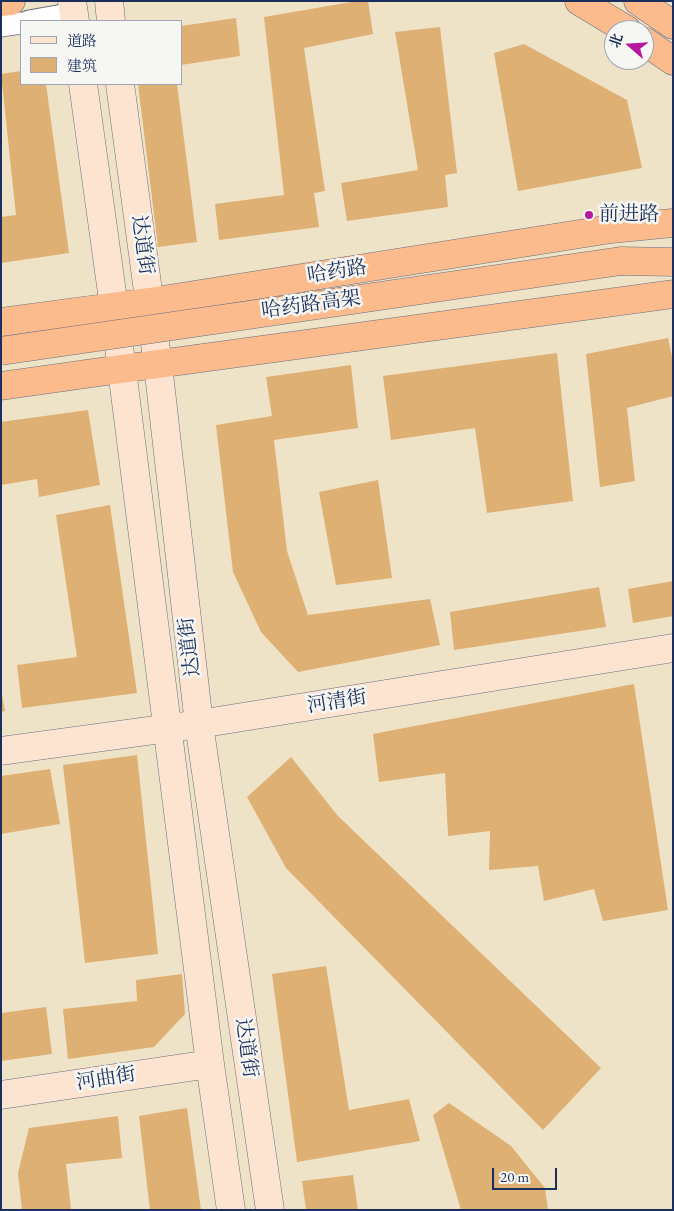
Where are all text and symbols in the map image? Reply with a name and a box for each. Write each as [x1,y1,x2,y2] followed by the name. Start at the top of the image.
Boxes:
[20,20,182,85] legend
[604,20,654,70] north arrow
[67,31,97,50] text: 道路
[605,31,627,50] text: 北
[67,56,97,75] text: 建筑
[599,203,659,227] place label: 前进路
[583,209,595,221] marker: 前进路
[126,214,158,276] street label: 达道街
[305,255,369,289] street label: 哈药路
[260,286,362,324] street label: 哈药路高架
[174,616,206,678] street label: 达道街
[305,685,369,719] street label: 河清街
[230,1017,262,1079] street label: 达道街
[74,1062,138,1096] street label: 河曲街
[494,1158,559,1190] scale bar
[500,1167,529,1186] text: 20 m

